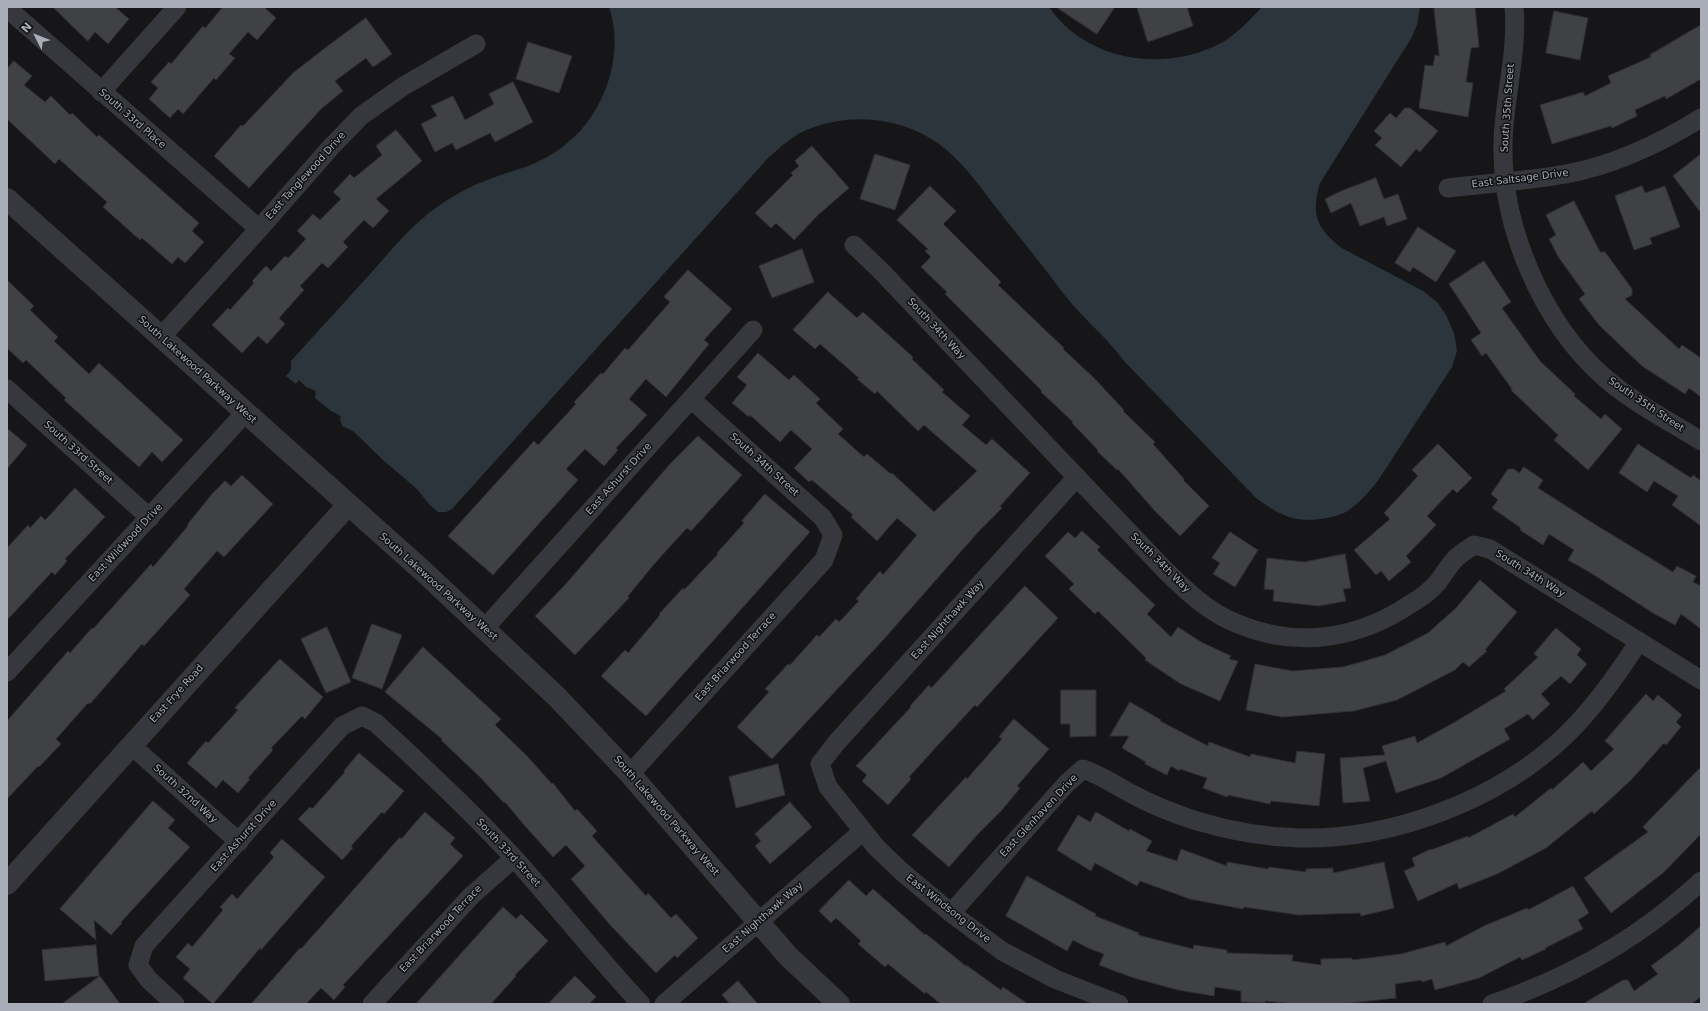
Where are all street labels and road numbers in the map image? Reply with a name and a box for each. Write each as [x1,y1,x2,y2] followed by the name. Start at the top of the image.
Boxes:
[1499,63,1517,153] street label: South 35th Street
[96,87,168,151] street label: South 33rd Place
[264,130,348,222] street label: East Tanglewood Drive
[1471,167,1569,191] street label: East Saltsage Drive
[904,296,968,362] street label: South 34th Way
[135,314,259,426] street label: South Lakewood Parkway West
[1606,375,1686,435] street label: South 35th Street
[41,419,115,487] street label: South 33rd Street
[727,431,801,499] street label: South 34th Street
[584,441,654,517] street label: East Ashurst Drive
[87,501,165,585] street label: East Wildwood Drive
[376,531,500,643] street label: South Lakewood Parkway West
[1128,531,1192,595] street label: South 34th Way
[1493,548,1567,600] street label: South 34th Way
[909,578,987,662] street label: East Nighthawk Way
[693,610,779,704] street label: East Briarwood Terrace
[148,662,206,726] street label: East Frye Road
[611,754,721,878] street label: South Lakewood Parkway West
[150,762,220,826] street label: South 32nd Way
[998,772,1080,860] street label: East Glenhaven Drive
[209,798,279,874] street label: East Ashurst Drive
[473,816,543,890] street label: South 33rd Street
[903,872,993,946] street label: East Windsong Drive
[720,880,806,956] street label: East Nighthawk Way
[397,883,485,975] street label: East Briarwood Terrace

